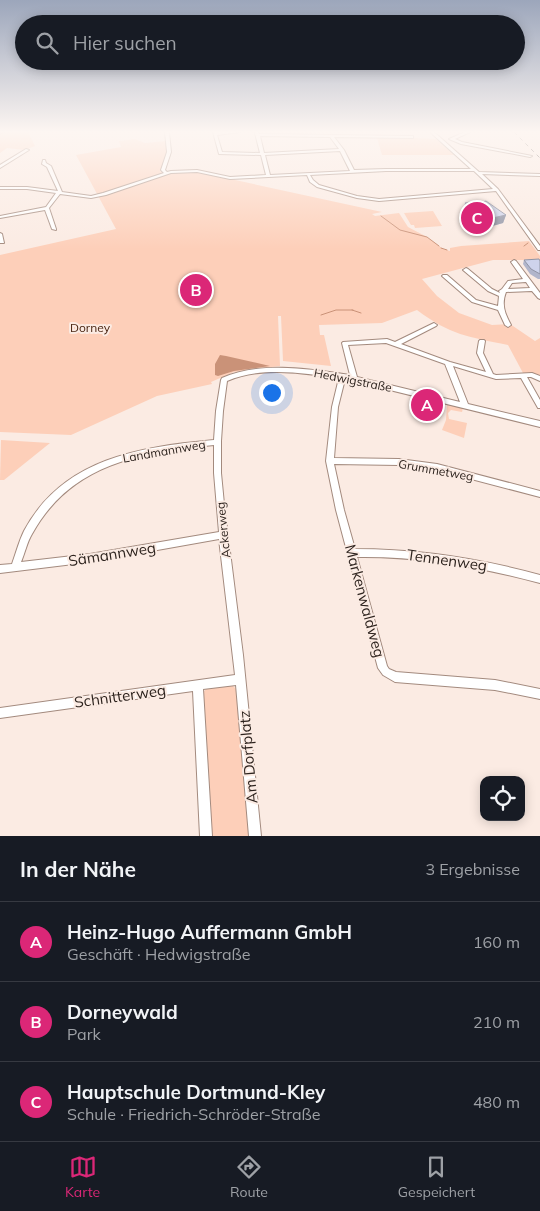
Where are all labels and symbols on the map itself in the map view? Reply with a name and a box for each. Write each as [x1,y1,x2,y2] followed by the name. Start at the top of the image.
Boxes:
[461,199,493,237] pin: C
[180,271,212,309] pin: B
[70,320,111,335] park label: Dorney
[313,365,393,395] street label: Hedwigstraße
[259,380,285,406] your location
[411,386,443,424] pin: A
[121,436,207,466] street label: Landmannweg
[397,456,475,484] street label: Grummetweg
[213,501,233,559] street label: Ackerweg
[67,538,157,570] street label: Sämannweg
[341,542,389,660] street label: Markenwaldweg
[406,545,488,575] street label: Tennenweg
[73,680,167,712] street label: Schnitterweg
[234,709,262,804] street label: Am Dorfplatz

